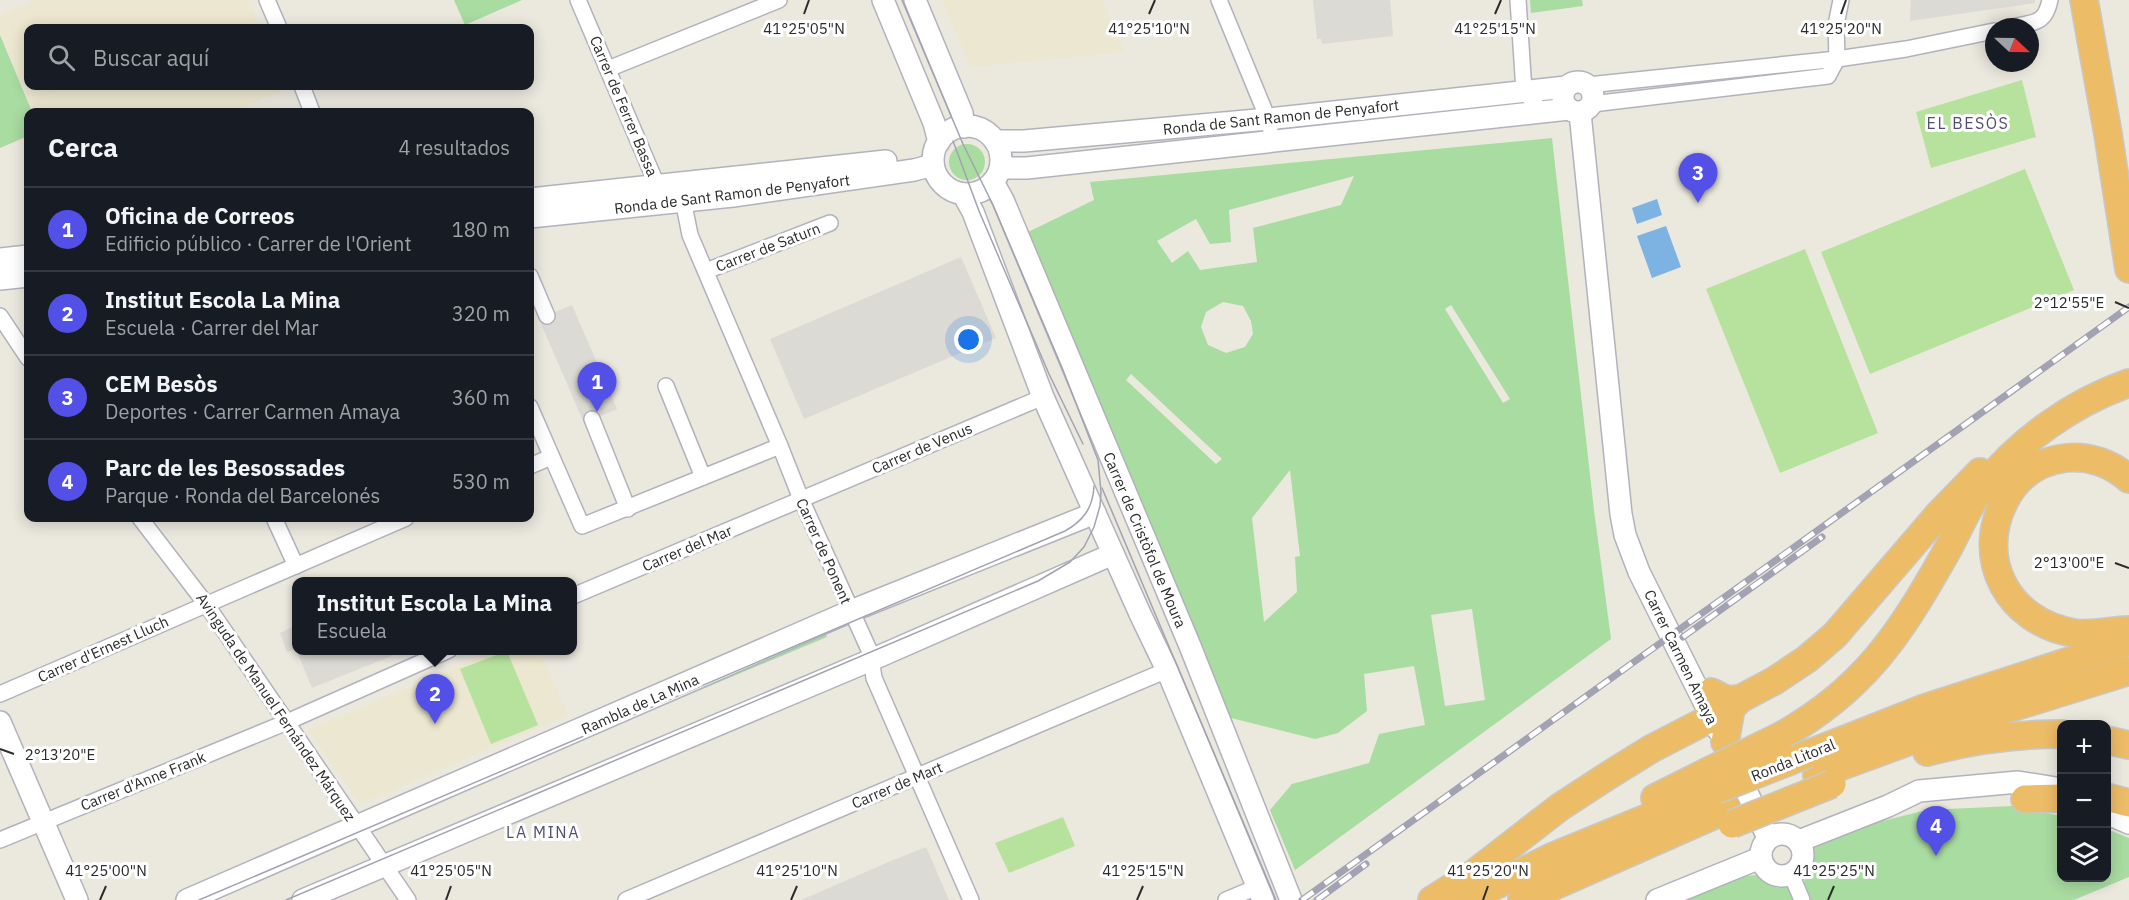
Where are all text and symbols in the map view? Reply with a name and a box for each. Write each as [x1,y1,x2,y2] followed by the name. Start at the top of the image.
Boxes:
[1985,18,2039,72] north arrow
[763,19,845,38] text: 41°25'05"N
[1108,19,1190,38] text: 41°25'10"N
[1454,19,1536,38] text: 41°25'15"N
[1800,19,1882,38] text: 41°25'20"N
[24,24,534,90] search box
[586,33,662,179] street label: Carrer de Ferrer Bassa
[45,41,78,74] icon: search
[93,43,209,72] text: Buscar aquí
[1162,95,1400,139] street label: Ronda de Sant Ramon de Penyafort
[1927,112,2009,133] district label: EL BESÒS
[48,130,118,164] text: Cerca
[398,134,510,161] text: 4 resultados
[1678,154,1718,203] pin: 3
[613,170,851,218] street label: Ronda de Sant Ramon de Penyafort
[105,201,295,230] text: Oficina de Correos
[62,216,74,243] text: 1
[452,216,510,243] text: 180 m
[713,218,823,276] street label: Carrer de Saturn
[105,230,411,257] text: Edificio público · Carrer de l'Orient
[105,285,340,314] text: Institut Escola La Mina
[2034,293,2104,312] text: 2°12'55"E
[62,300,74,327] text: 2
[452,300,510,327] text: 320 m
[105,314,319,341] text: Escuela · Carrer del Mar
[954,325,983,354] your location
[578,362,616,412] pin: 1
[105,369,218,398] text: CEM Besòs
[62,384,74,411] text: 3
[452,384,510,411] text: 360 m
[105,398,400,425] text: Deportes · Carrer Carmen Amaya
[869,418,975,478] street label: Carrer de Venus
[1099,449,1191,631] street label: Carrer de Cristòfol de Moura
[105,453,345,482] text: Parc de les Besossades
[62,468,74,495] text: 4
[452,468,510,495] text: 530 m
[105,482,380,509] text: Parque · Ronda del Barcelonés
[792,495,856,607] street label: Carrer de Ponent
[639,520,735,575] street label: Carrer del Mar
[2034,553,2104,572] text: 2°13'00"E
[292,577,577,655] popup
[1640,586,1722,728] street label: Carrer Carmen Amaya
[317,588,552,617] text: Institut Escola La Mina
[192,589,360,825] street label: Avinguda de Manuel Fernández Márquez
[35,612,171,686] street label: Carrer d'Ernest Lluch
[317,617,387,644] text: Escuela
[578,670,702,738] street label: Rambla de La Mina
[416,674,454,724] pin: 2
[2057,720,2111,882] map controls
[2057,720,2111,774] button: +
[1748,735,1838,785] street label: Ronda Litoral
[25,745,95,764] text: 2°13'20"E
[78,747,209,815] street label: Carrer d'Anne Frank
[849,757,945,813] street label: Carrer de Mart
[2057,774,2111,828] button: −
[1916,806,1956,856] pin: 4
[506,822,580,842] district label: LA MINA
[2057,828,2111,882] button: layers
[65,861,147,880] text: 41°25'00"N
[410,861,492,880] text: 41°25'05"N
[756,861,838,880] text: 41°25'10"N
[1102,861,1184,880] text: 41°25'15"N
[1447,861,1529,880] text: 41°25'20"N
[1793,861,1875,880] text: 41°25'25"N

